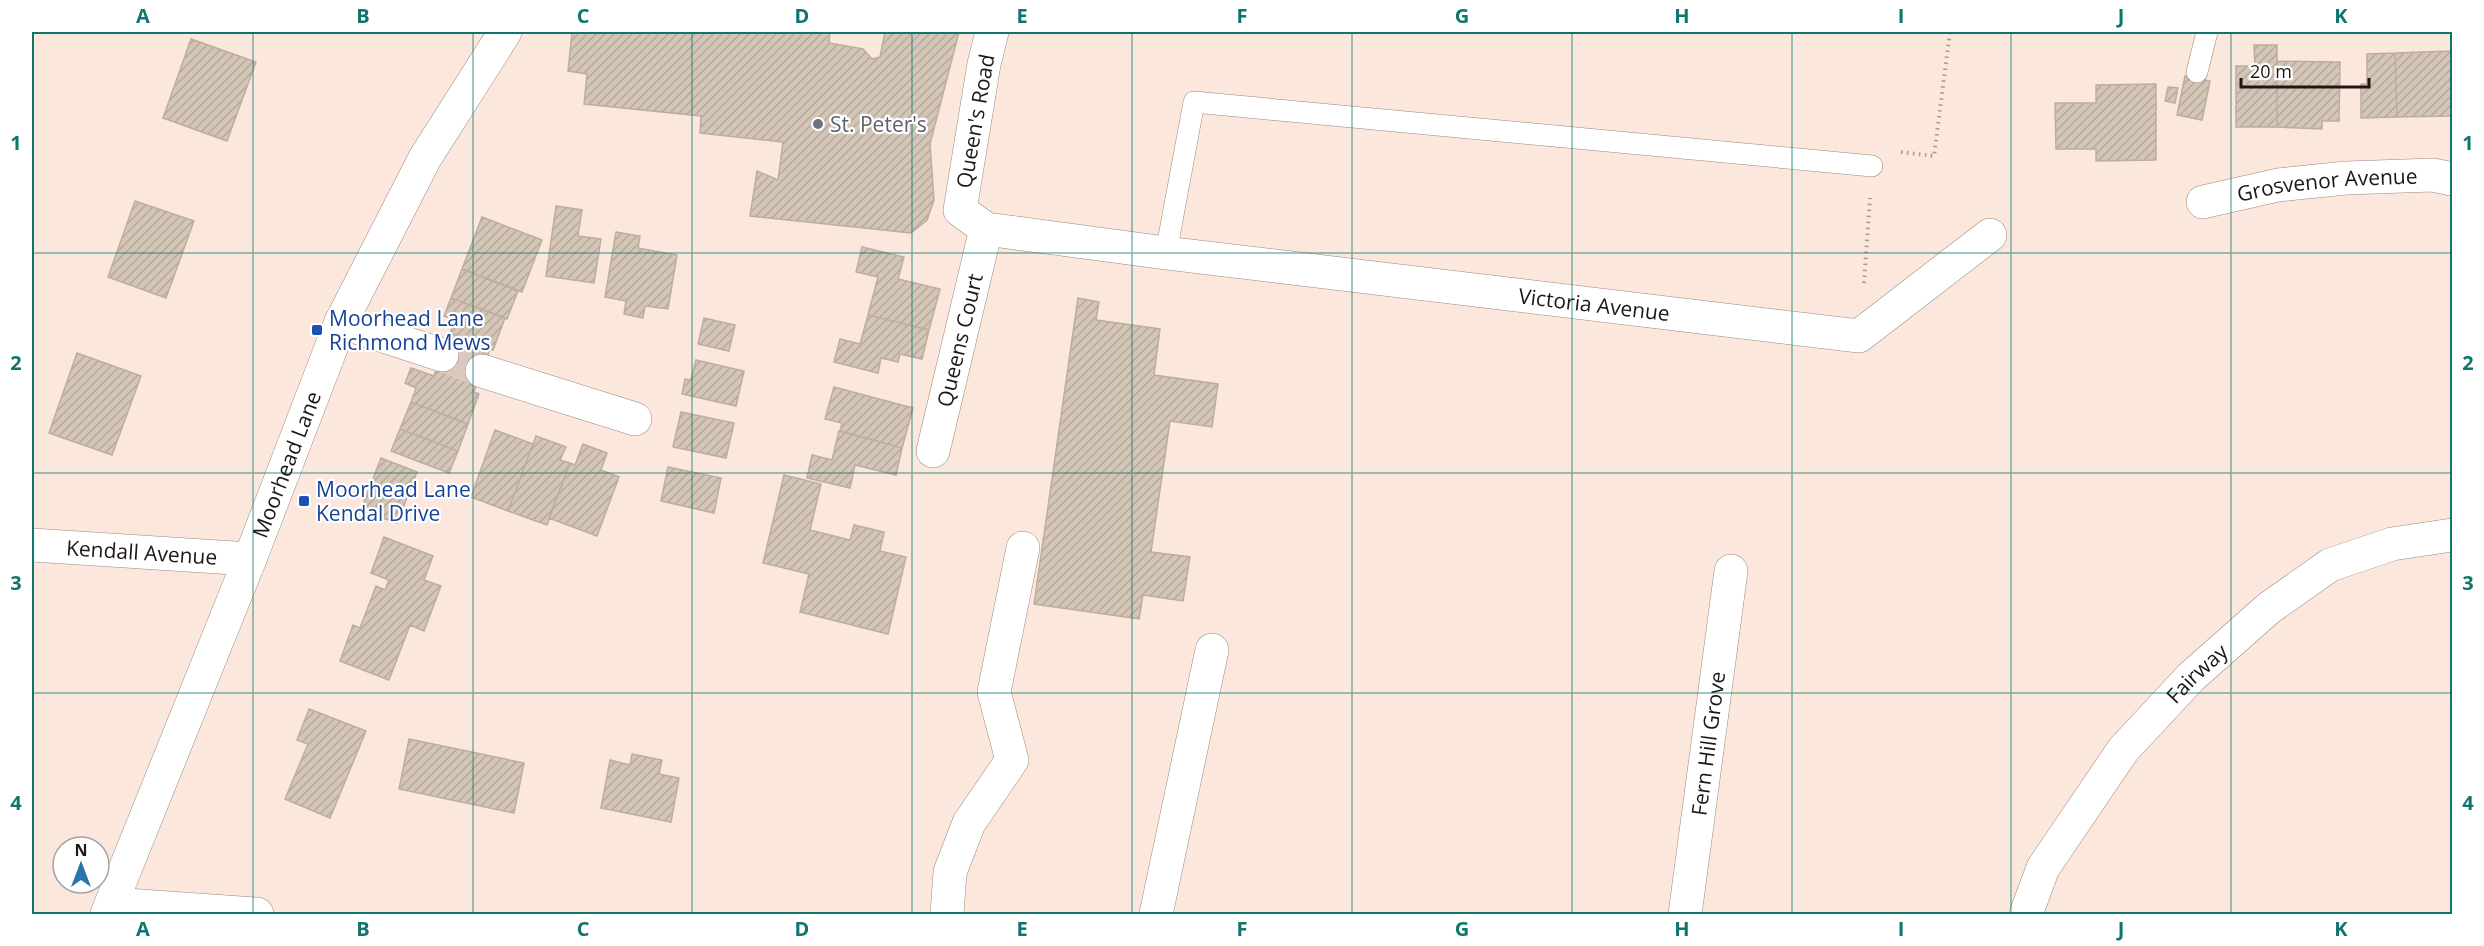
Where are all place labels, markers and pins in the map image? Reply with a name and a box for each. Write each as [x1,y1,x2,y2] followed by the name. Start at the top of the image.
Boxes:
[830,110,927,138] place label: St. Peter's
[811,117,825,131] marker: St. Peter's
[329,304,490,356] place label: Moorhead Lane Richmond Mews
[310,323,324,337] marker: Moorhead Lane Richmond Mews
[316,475,471,527] place label: Moorhead Lane Kendal Drive
[297,494,311,508] marker: Moorhead Lane Kendal Drive

